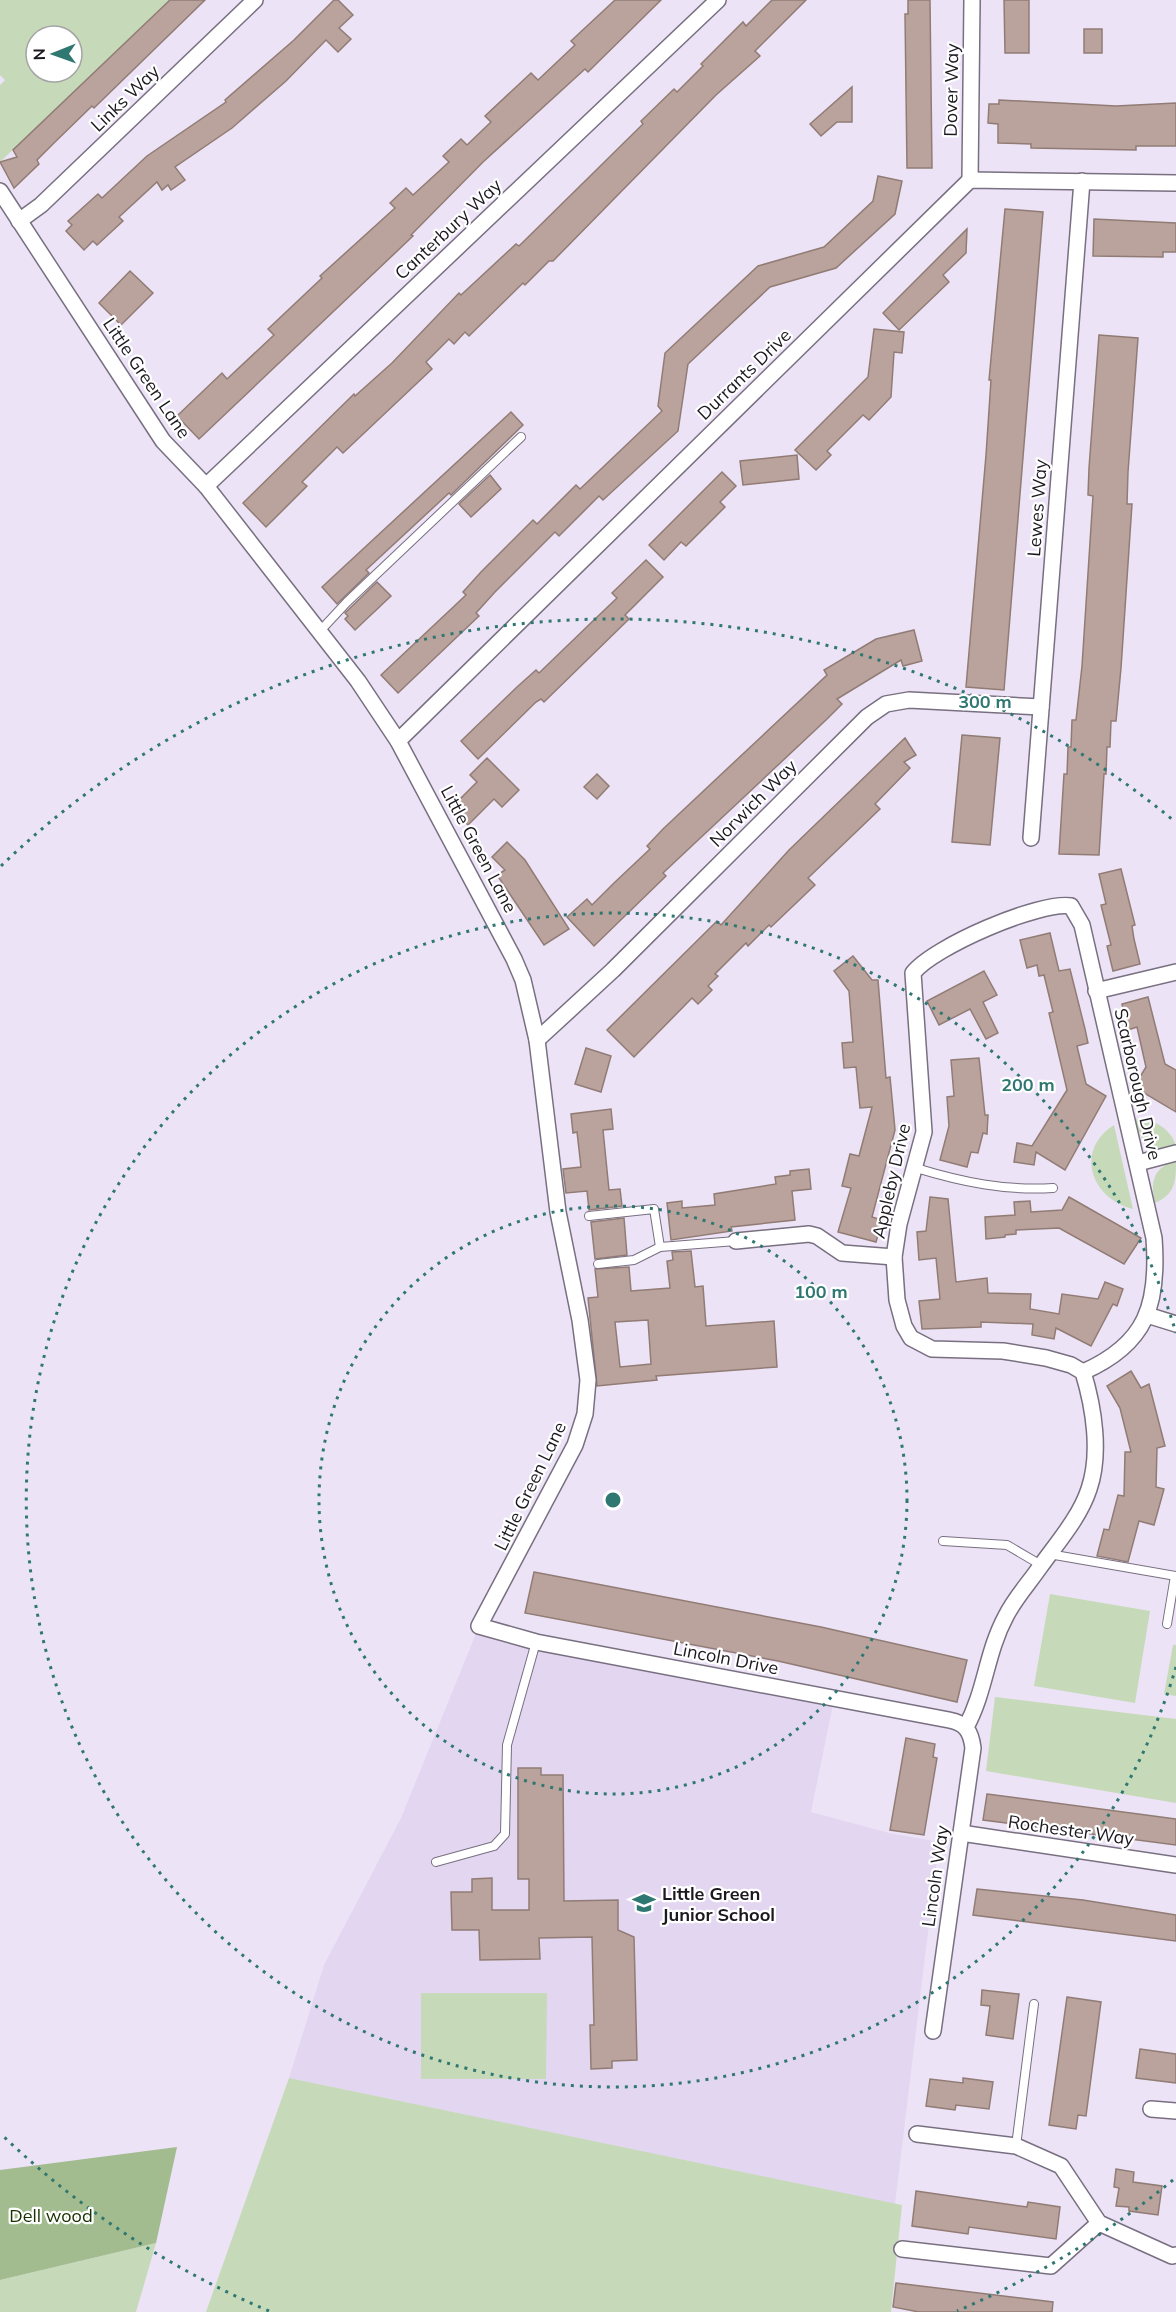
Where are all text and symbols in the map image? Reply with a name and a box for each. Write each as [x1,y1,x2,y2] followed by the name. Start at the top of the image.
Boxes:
[24,24,84,84] north arrow
[939,43,963,137] street label: Dover Way
[29,48,49,60] text: N
[86,59,164,136] street label: Links Way
[390,173,507,284] street label: Canterbury Way
[98,313,196,443] street label: Little Green Lane
[692,323,796,425] street label: Durrants Drive
[1022,458,1052,557] street label: Lewes Way
[958,690,1012,713] text: 300 m
[705,754,802,851] street label: Norwich Way
[436,782,522,916] street label: Little Green Lane
[1109,1006,1167,1162] street label: Scarborough Drive
[1001,1073,1055,1096] text: 200 m
[867,1121,915,1241] street label: Appleby Drive
[794,1280,848,1303] text: 100 m
[489,1418,571,1554] street label: Little Green Lane
[603,1490,623,1510] centre of rings
[671,1637,781,1679] street label: Lincoln Drive
[1006,1810,1136,1850] street label: Rochester Way
[916,1823,954,1928] street label: Lincoln Way
[662,1882,775,1926] place label: Little Green Junior School
[631,1890,657,1916] school or university icon: Little Green Junior School
[9,2204,93,2227] park label: Dell wood

